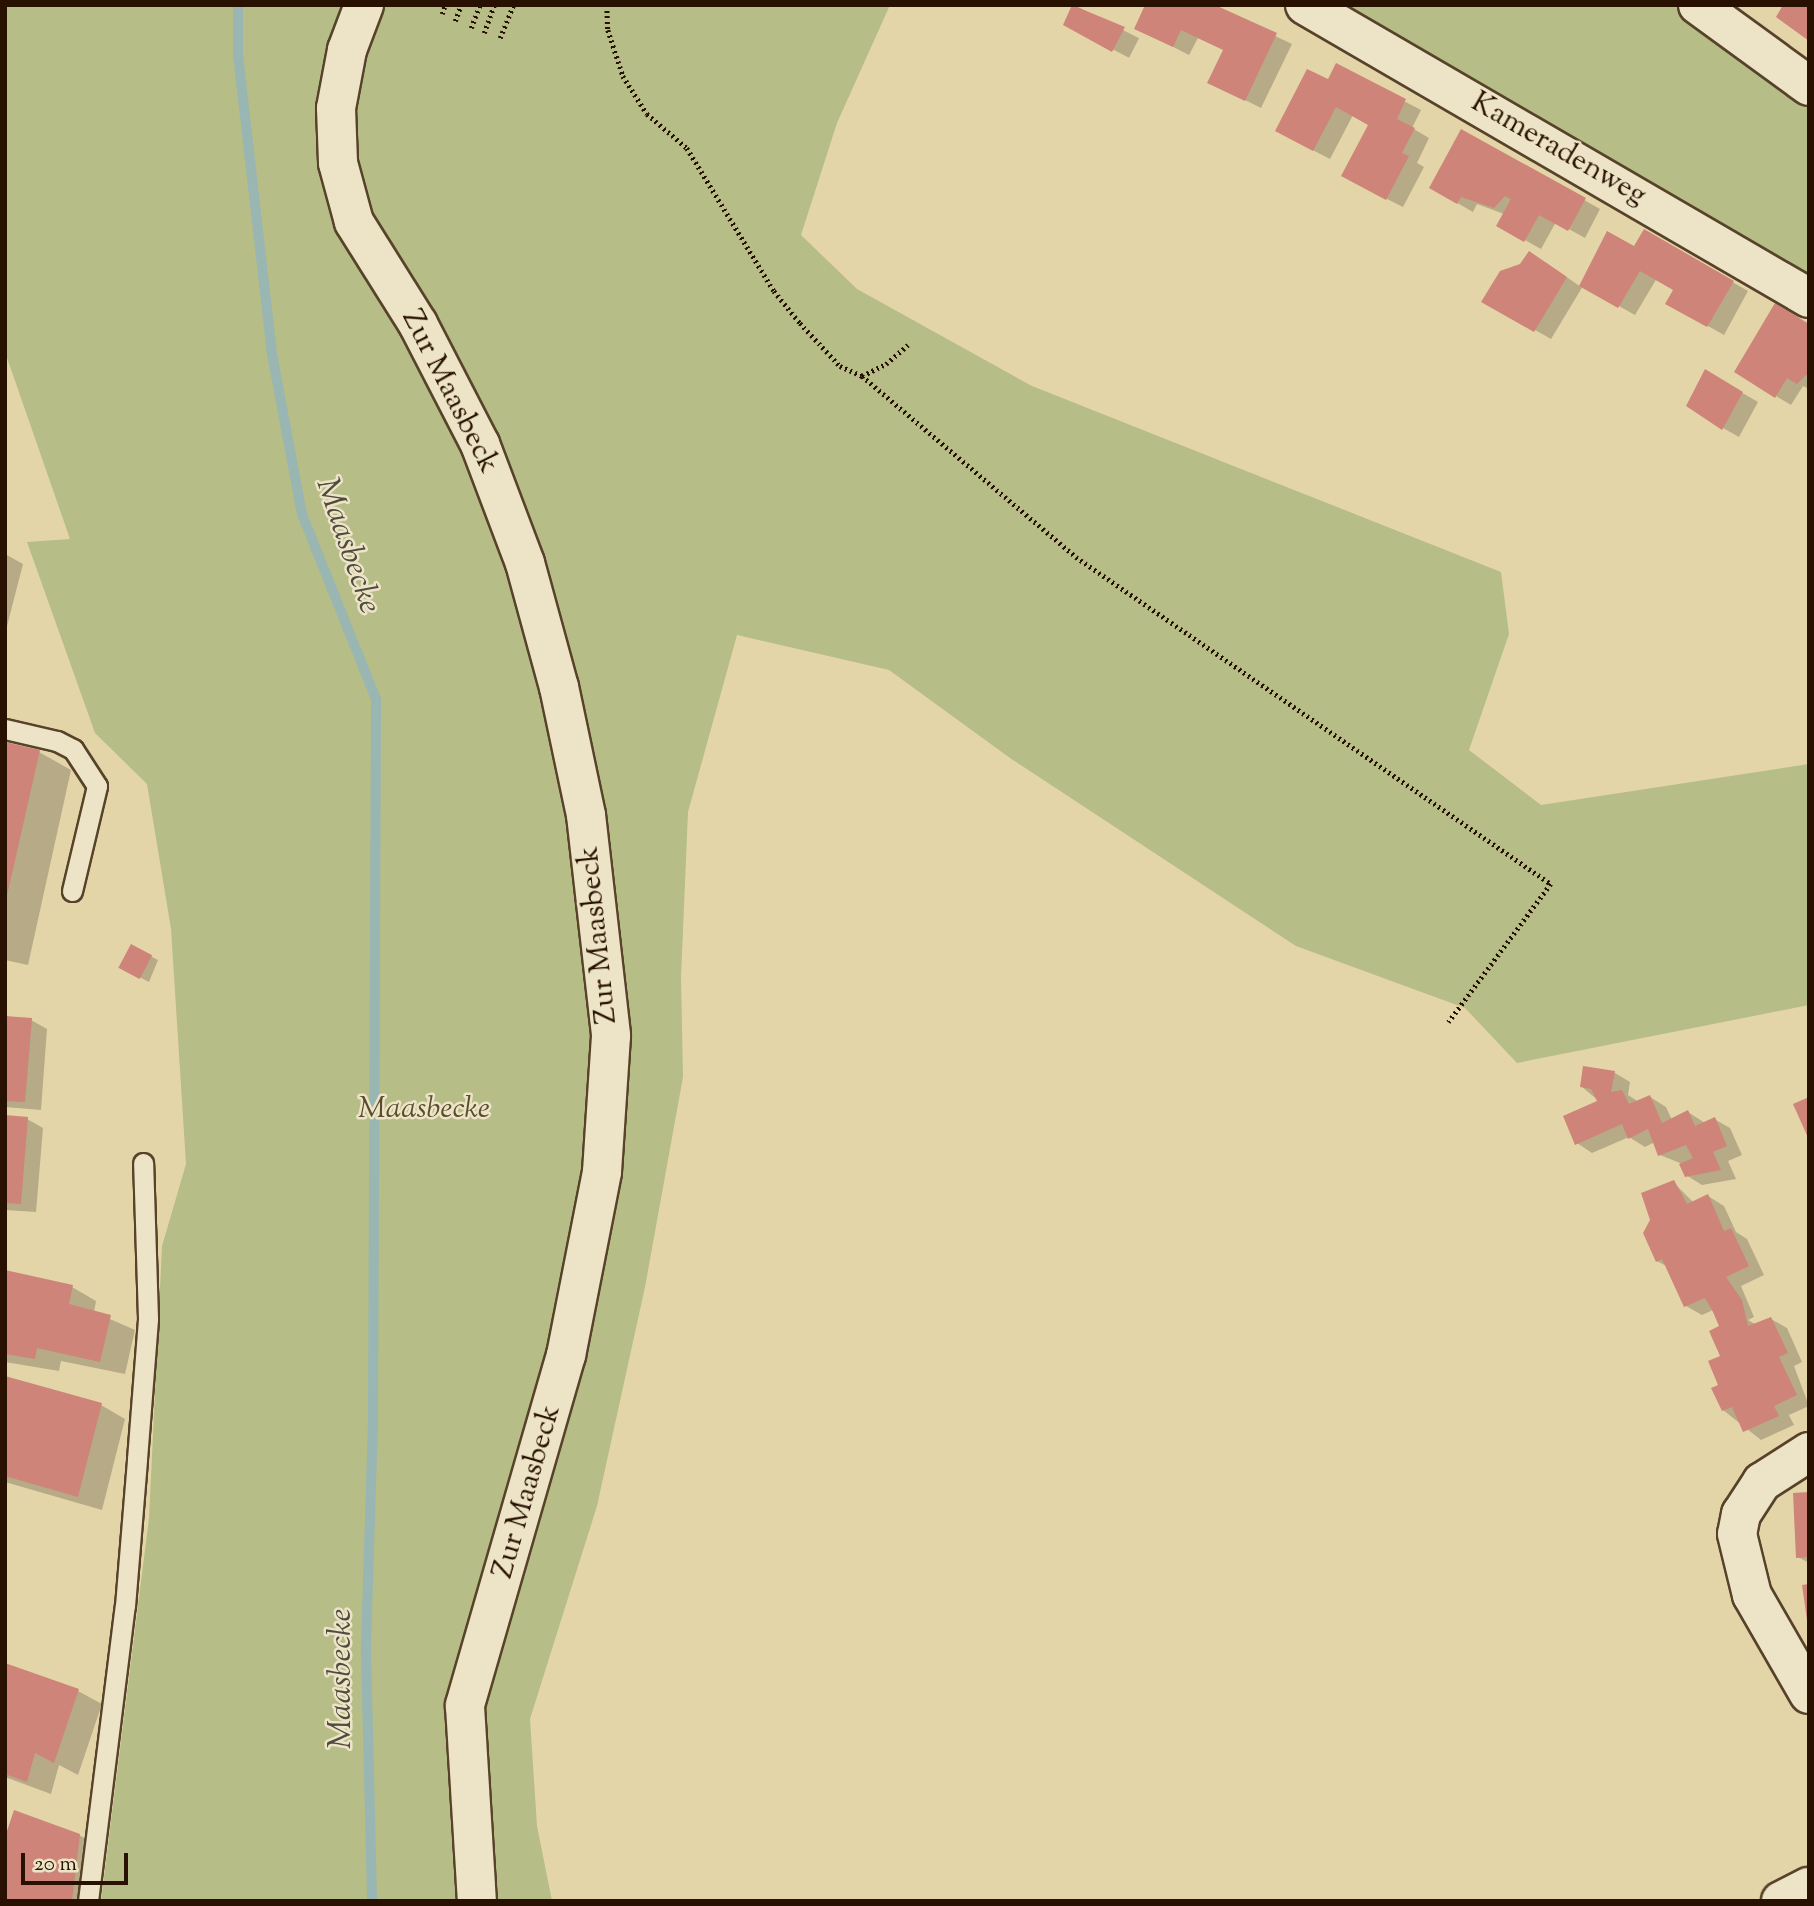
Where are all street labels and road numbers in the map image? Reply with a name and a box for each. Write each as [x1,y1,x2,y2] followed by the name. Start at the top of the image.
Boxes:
[1464,85,1652,215] street label: Kameradenweg
[392,304,506,480] street label: Zur Maasbeck
[572,844,626,1026] street label: Zur Maasbeck
[486,1401,570,1583] street label: Zur Maasbeck

